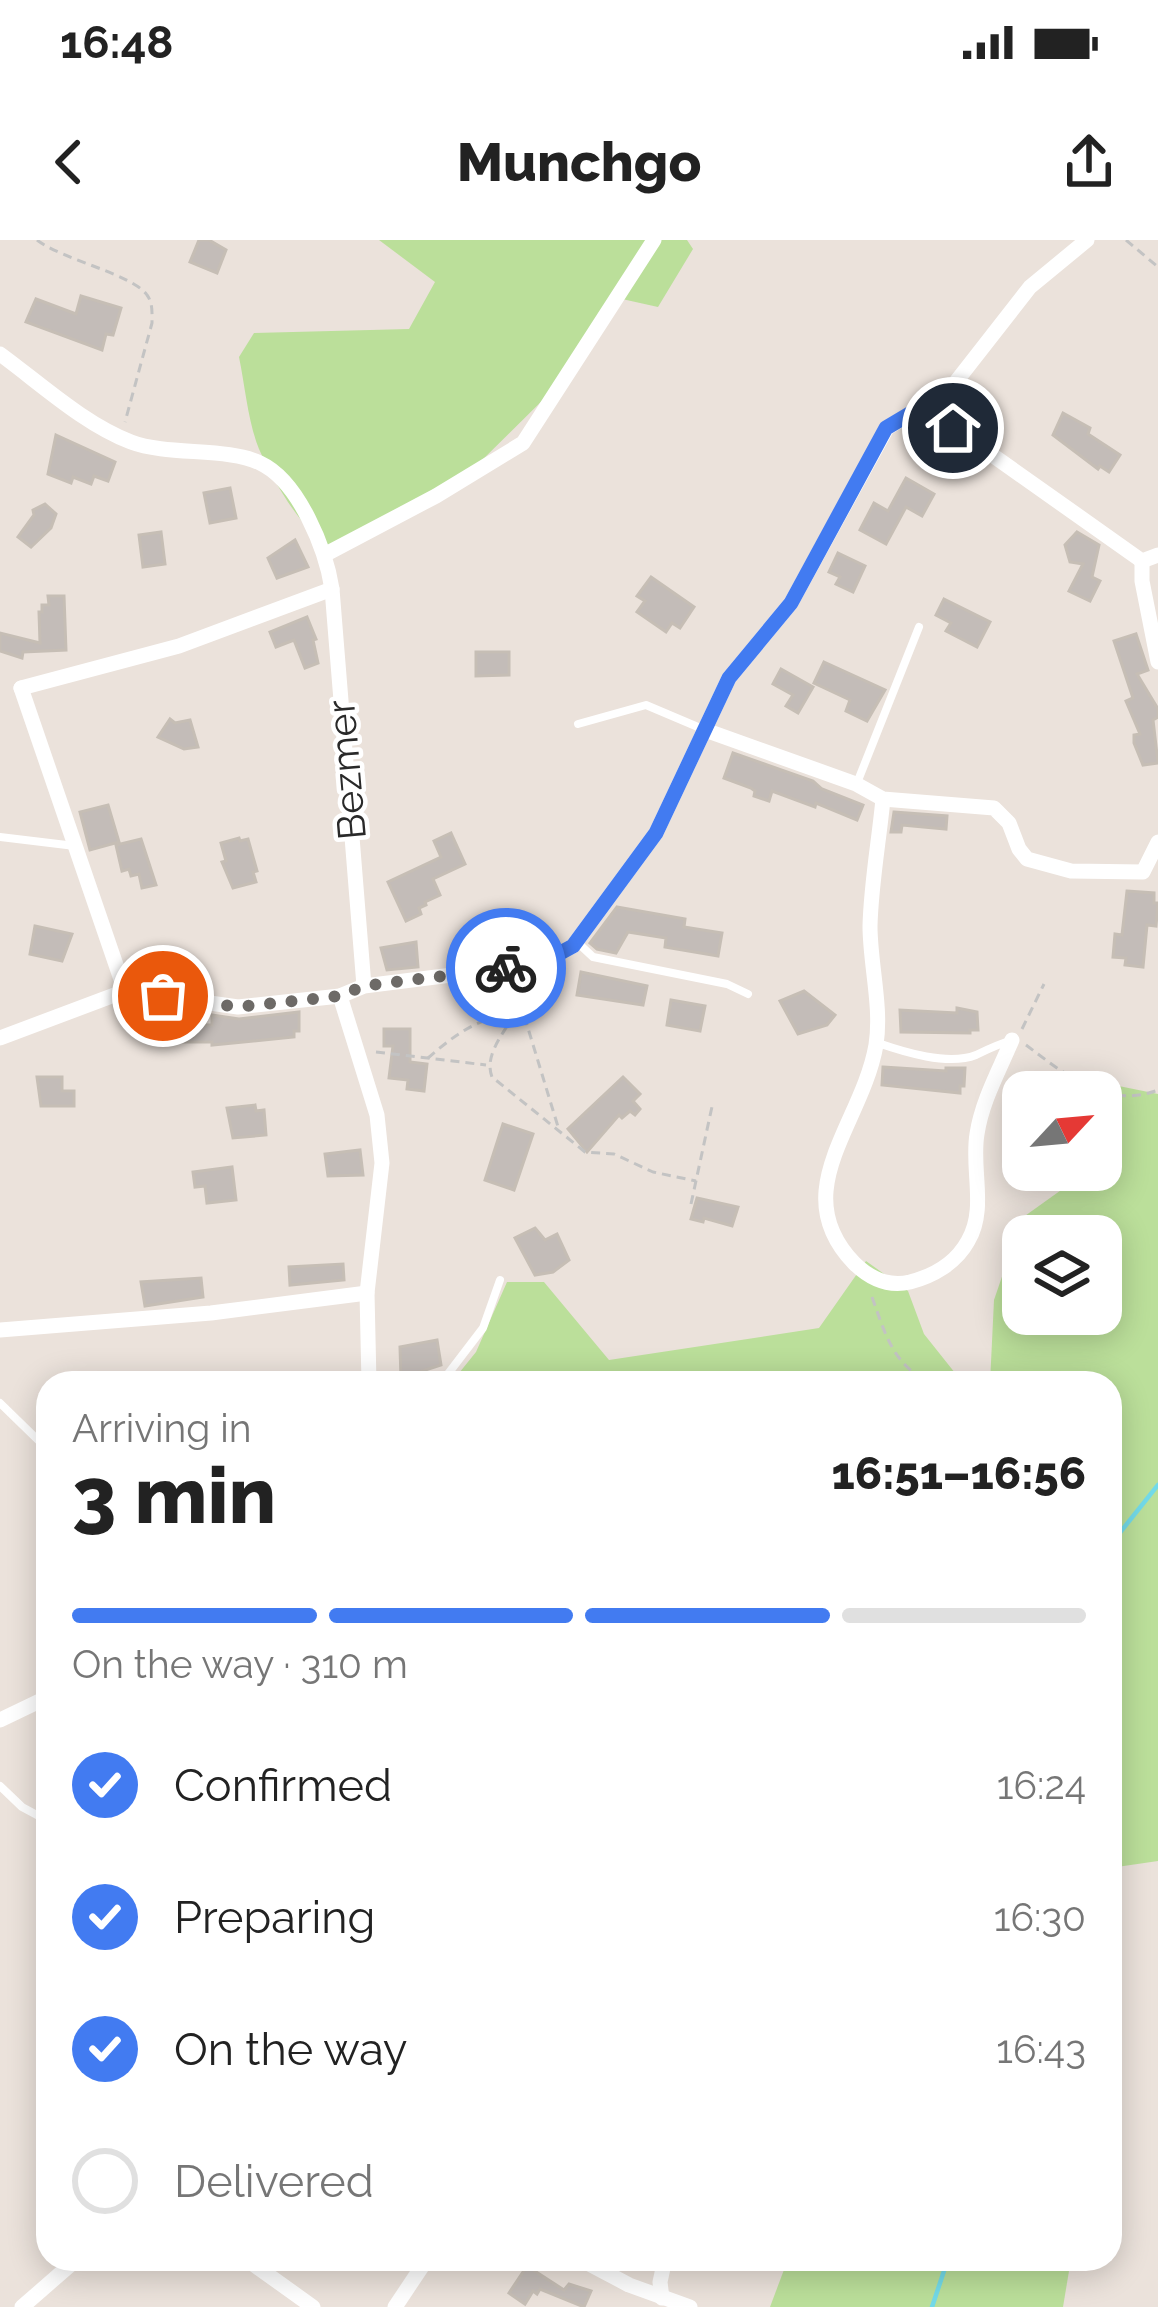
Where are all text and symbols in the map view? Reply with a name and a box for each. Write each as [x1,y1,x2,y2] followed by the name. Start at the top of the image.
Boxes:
[60,16,174,69] text: 16:48
[36,129,102,195] icon: back
[1056,129,1122,195] icon: share
[457,130,701,194] text: Munchgo
[902,377,1004,479] pin
[920,395,986,461] icon: home
[317,698,375,842] street label: Bezmer
[446,908,566,1028] courier
[473,935,539,1001] icon: bike
[112,945,214,1047] pin
[130,963,196,1029] icon: bag
[1002,1071,1122,1191] north arrow
[1002,1071,1122,1335] map controls
[1002,1215,1122,1335] button: layers
[72,1405,252,1451] text: Arriving in
[832,1447,1086,1500] text: 16:51–16:56
[72,1450,276,1541] text: 3 min
[72,1641,408,1687] text: On the way · 310 m
[72,1752,138,1818] icon: check
[174,1759,392,1812] text: Confirmed
[997,1762,1086,1808] text: 16:24
[72,1884,138,1950] icon: check
[174,1891,375,1944] text: Preparing
[994,1894,1086,1940] text: 16:30
[72,2016,138,2082] icon: check
[174,2023,408,2076] text: On the way
[996,2026,1086,2072] text: 16:43
[174,2155,374,2208] text: Delivered

